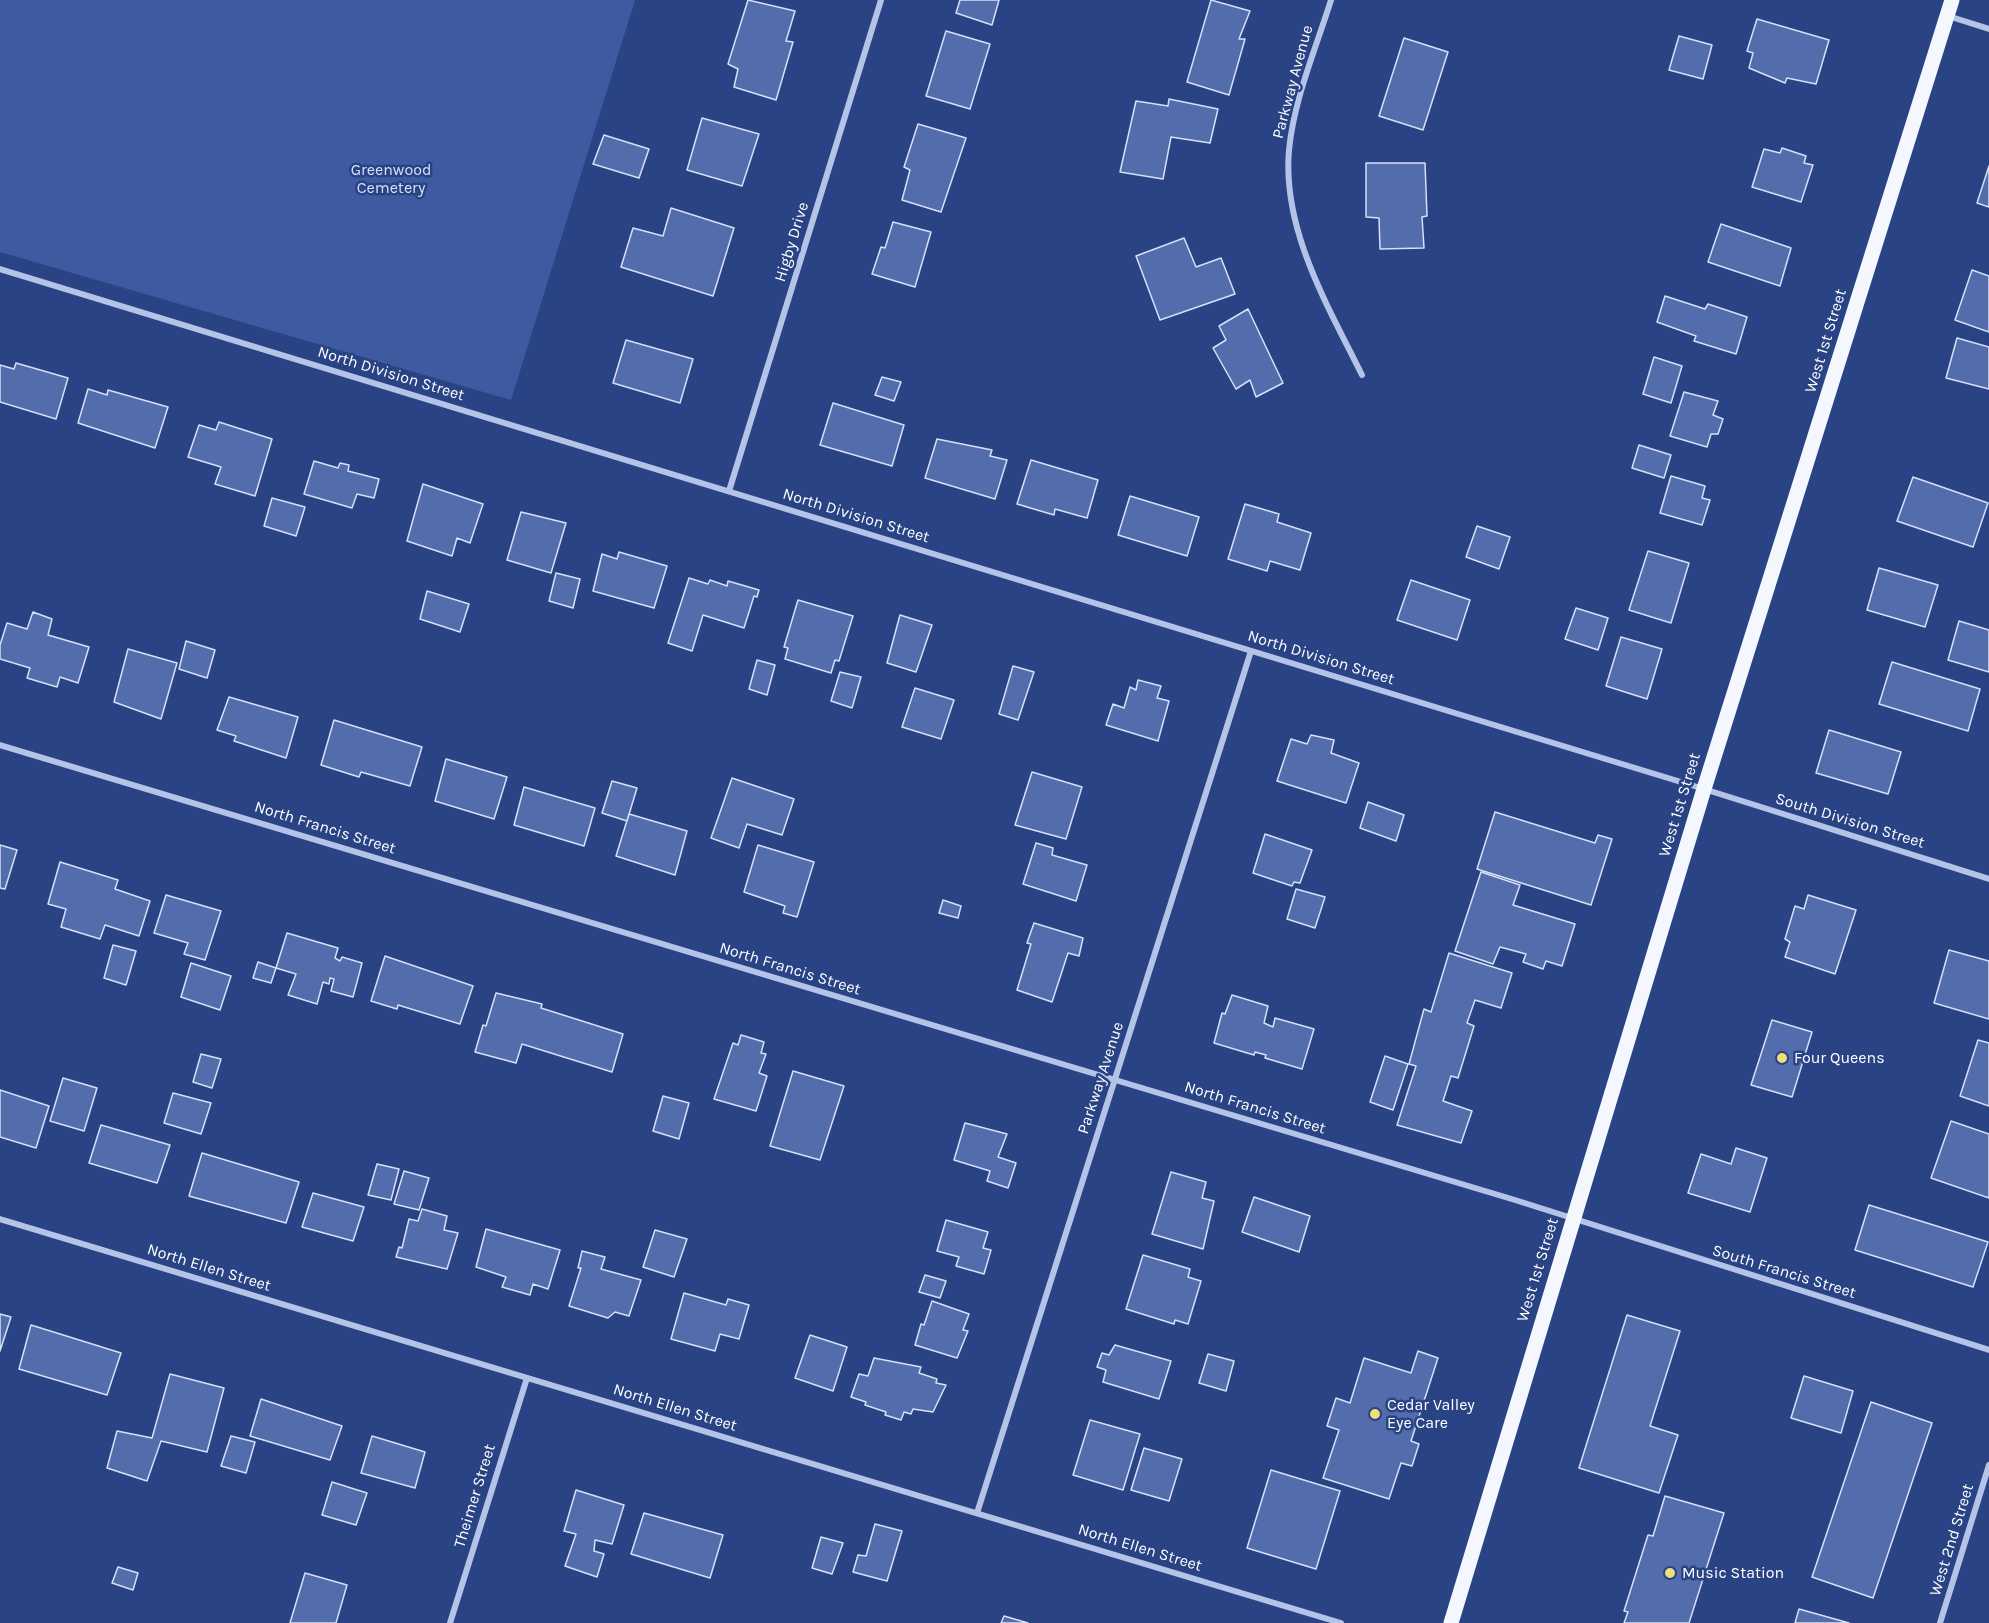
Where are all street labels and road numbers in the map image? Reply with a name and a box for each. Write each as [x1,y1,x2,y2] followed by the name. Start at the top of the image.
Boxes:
[1269,23,1317,141] street label: Parkway Avenue
[771,200,813,284] street label: Higby Drive
[1801,287,1851,395] street label: West 1st Street
[315,343,467,405] street label: North Division Street
[780,485,932,547] street label: North Division Street
[1245,627,1397,689] street label: North Division Street
[1655,751,1705,859] street label: West 1st Street
[1773,789,1927,853] street label: South Division Street
[252,797,398,859] street label: North Francis Street
[717,938,863,1000] street label: North Francis Street
[1074,1020,1128,1136] street label: Parkway Avenue
[1182,1077,1328,1139] street label: North Francis Street
[1513,1216,1563,1324] street label: West 1st Street
[145,1240,273,1296] street label: North Ellen Street
[1710,1241,1858,1303] street label: South Francis Street
[611,1380,739,1436] street label: North Ellen Street
[450,1442,500,1550] street label: Theimer Street
[1926,1482,1978,1598] street label: West 2nd Street
[1076,1520,1204,1576] street label: North Ellen Street

